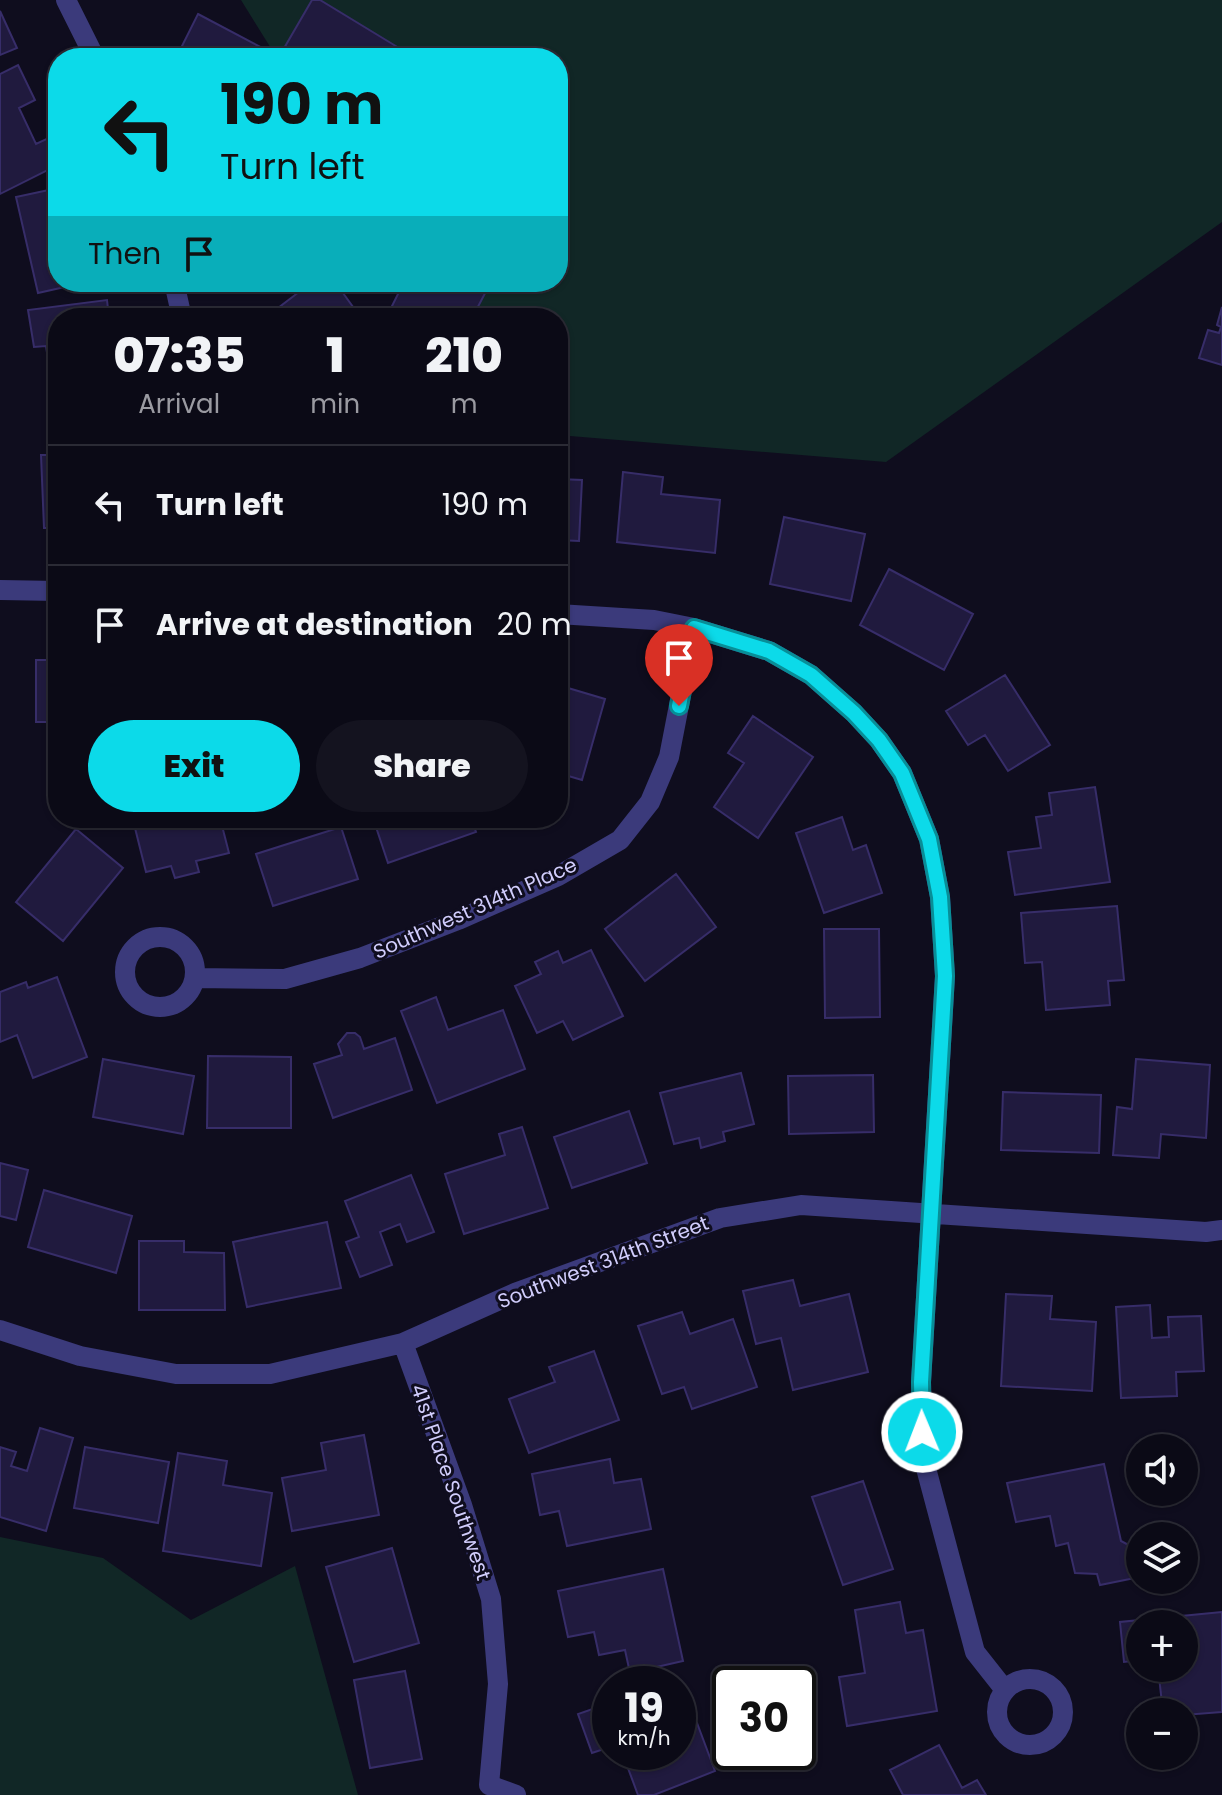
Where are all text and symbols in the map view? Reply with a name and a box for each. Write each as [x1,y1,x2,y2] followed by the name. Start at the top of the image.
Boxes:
[220,65,383,144] text: 190 m
[88,80,192,184] icon: left
[220,141,365,192] text: Turn left
[88,232,161,275] text: Then
[177,232,221,276] icon: arrive
[113,322,245,389] text: 07:35
[326,322,345,389] text: 1
[425,322,503,389] text: 210
[138,386,220,422] text: Arrival
[310,386,360,422] text: min
[451,386,477,422] text: m
[88,483,132,527] icon: left
[156,483,284,526] text: Turn left
[442,483,528,526] text: 190 m
[88,603,132,647] icon: arrive
[156,603,473,646] text: Arrive at destination
[497,603,572,646] text: 20 m
[645,624,713,706] pin
[657,636,701,680] icon: arrive
[88,720,300,812] button: Exit
[316,720,528,812] button: Share
[369,850,581,966] street label: Southwest 314th Place
[493,1209,713,1315] street label: Southwest 314th Street
[404,1380,498,1584] street label: 41st Place Southwest
[880,1390,964,1474] position arrow
[1126,1434,1198,1770] map controls
[1126,1434,1198,1506] button: sound
[1126,1522,1198,1594] button: layers
[1126,1610,1198,1682] button: +
[712,1666,816,1770] speed limit sign: 30
[624,1680,664,1736] text: 19
[1126,1698,1198,1770] button: −
[617,1724,671,1752] text: km/h

